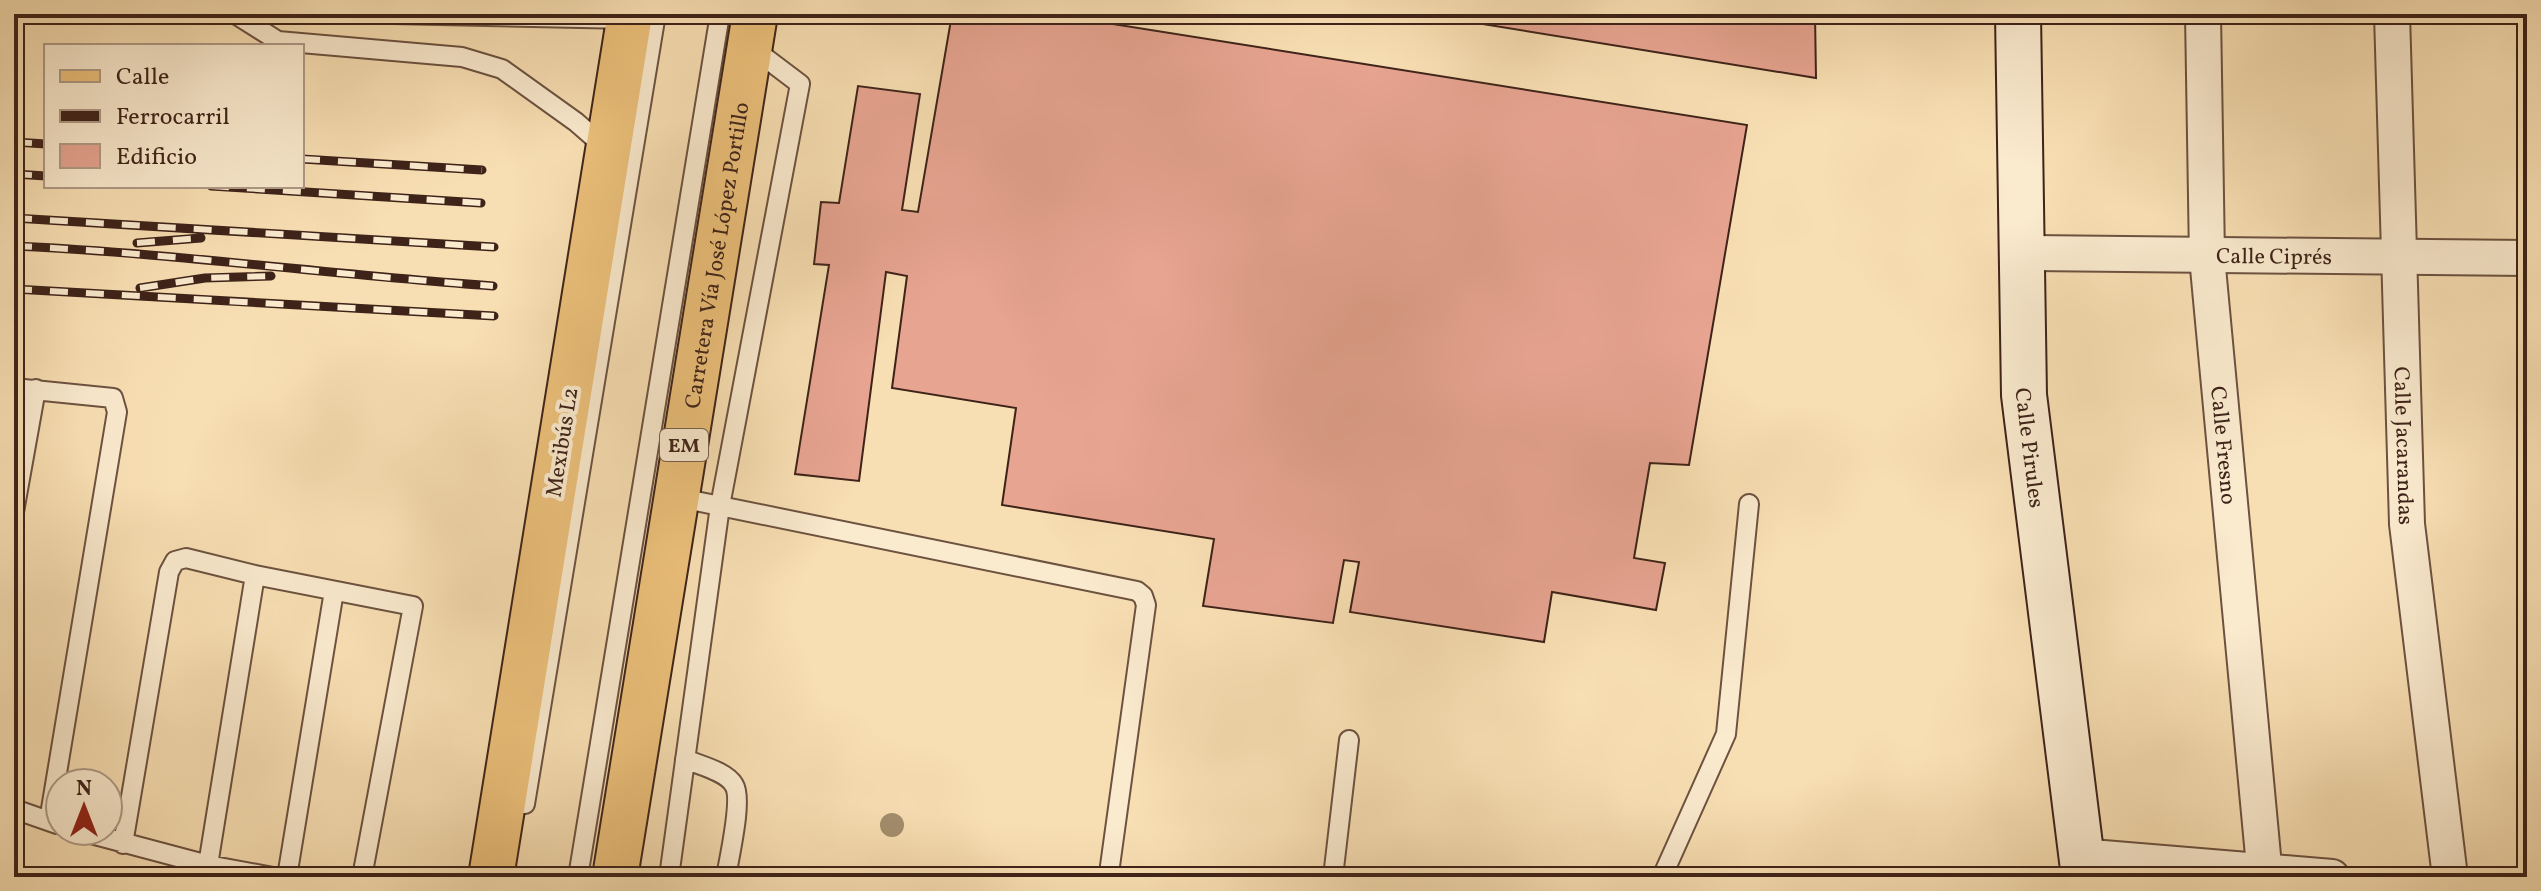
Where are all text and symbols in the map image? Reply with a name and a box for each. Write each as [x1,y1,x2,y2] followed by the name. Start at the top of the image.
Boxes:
[44,44,304,188] legend
[116,61,169,95] text: Calle
[678,100,758,411] street label: Carretera Vía José López Portillo
[116,101,230,135] text: Ferrocarril
[116,141,197,175] text: Edificio
[2216,242,2332,274] street label: Calle Ciprés
[2384,366,2420,526] street label: Calle Jacarandas
[539,385,587,500] street label: Mexibús L2
[2201,385,2243,506] street label: Calle Fresno
[2006,387,2051,510] street label: Calle Pirules
[660,429,708,461] road number: EM
[44,767,124,847] north arrow
[76,774,92,805] text: N

